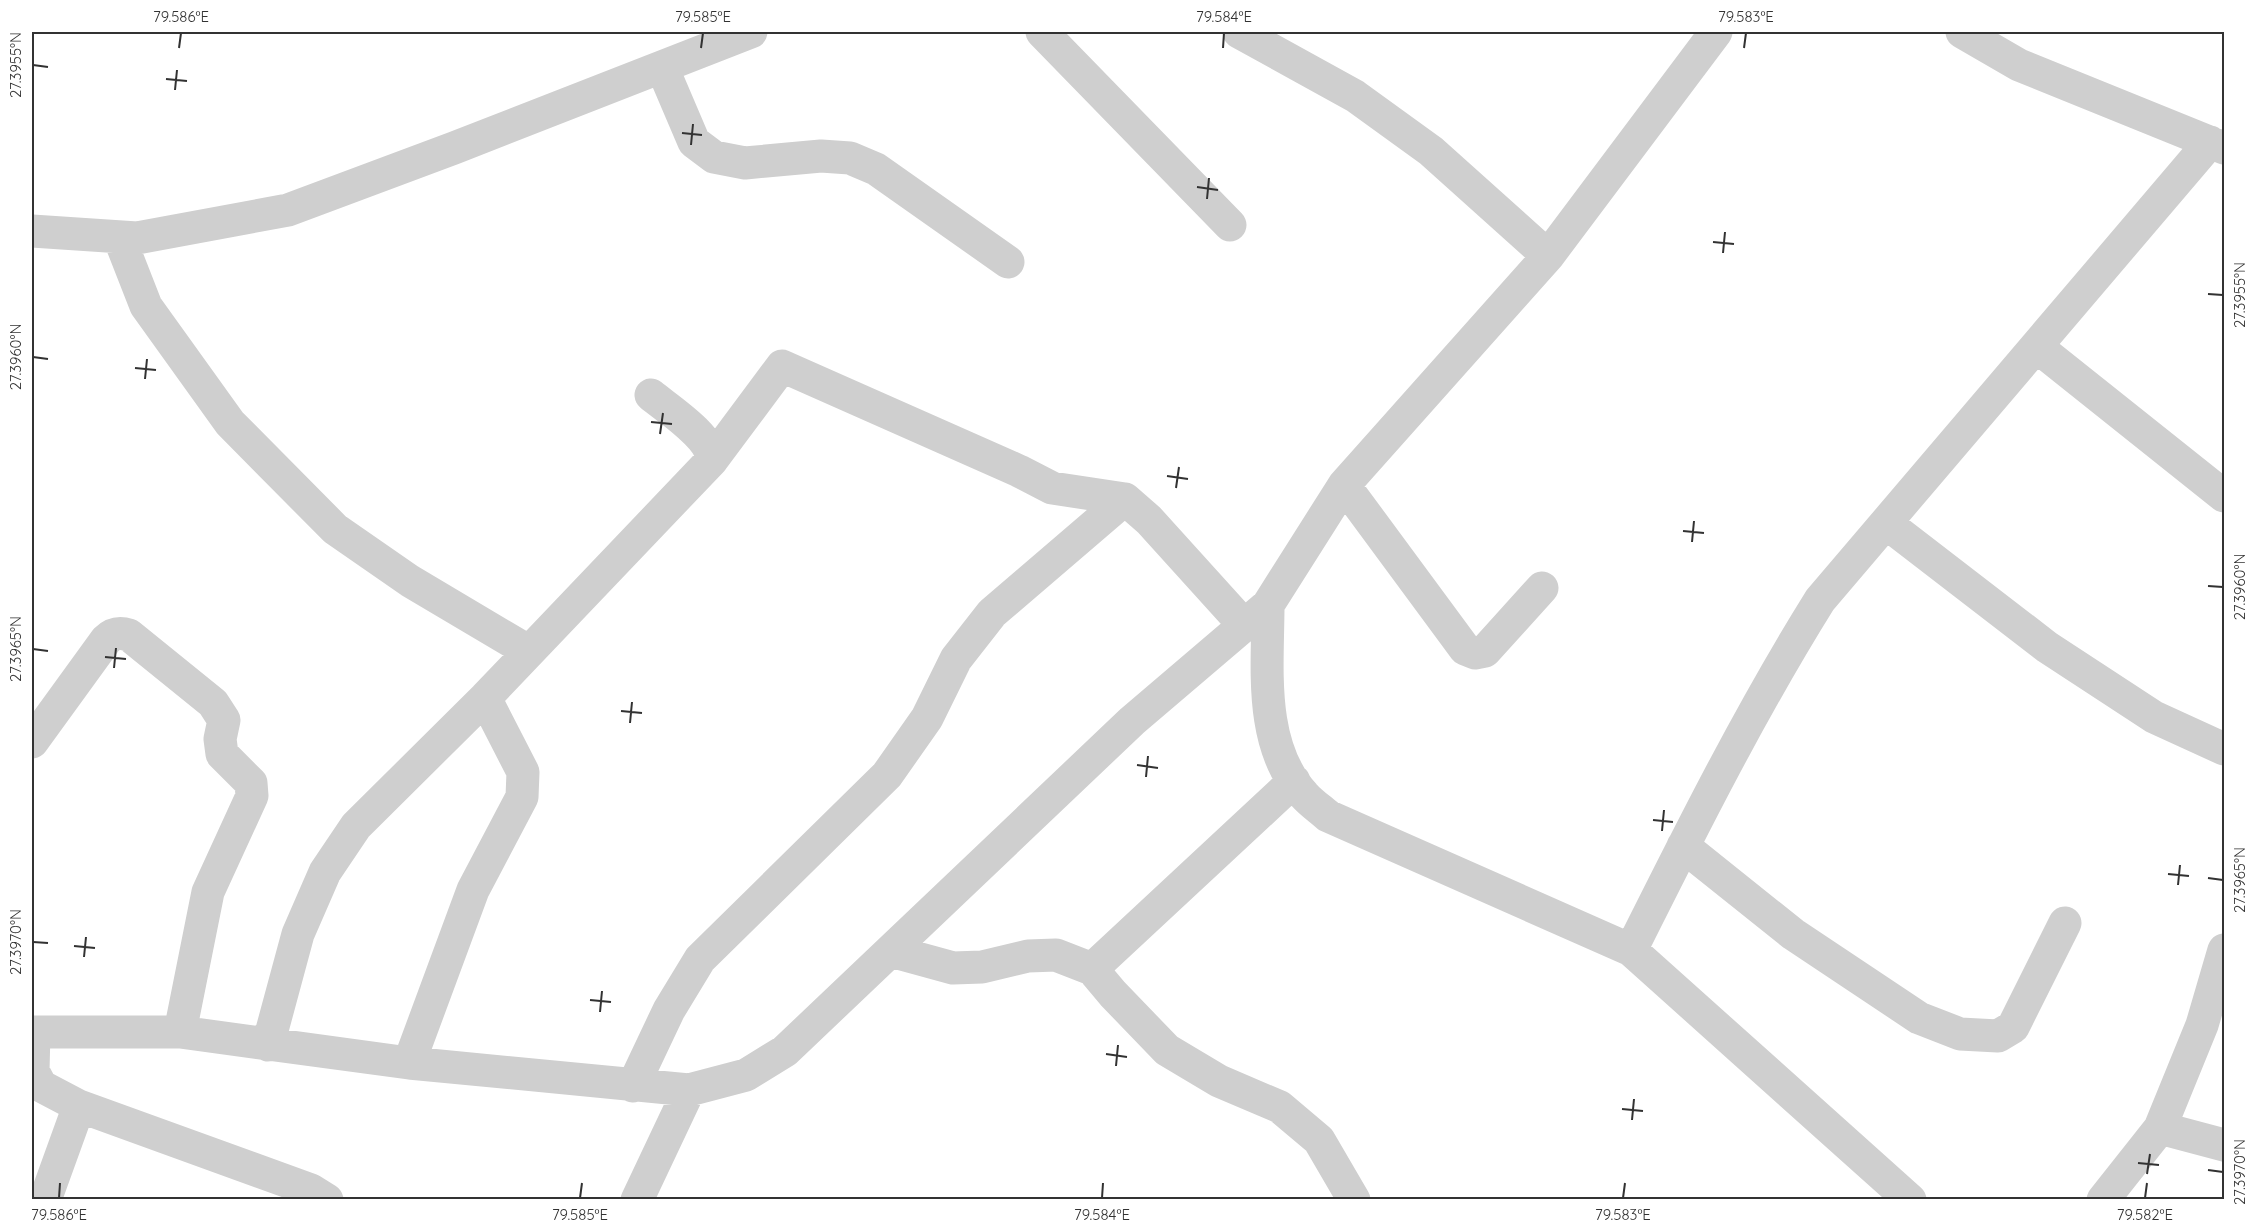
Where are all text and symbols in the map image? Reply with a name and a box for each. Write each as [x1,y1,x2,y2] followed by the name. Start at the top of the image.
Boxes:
[153,7,209,26] text: 79.586°E
[675,7,731,26] text: 79.585°E
[1196,7,1252,26] text: 79.584°E
[1718,7,1774,26] text: 79.583°E
[6,32,25,98] text: 27.3955°N
[2230,262,2249,328] text: 27.3955°N
[6,324,25,390] text: 27.3960°N
[2230,554,2249,620] text: 27.3960°N
[6,616,25,682] text: 27.3965°N
[2230,847,2249,913] text: 27.3965°N
[6,909,25,975] text: 27.3970°N
[2230,1139,2249,1205] text: 27.3970°N
[31,1205,87,1224] text: 79.586°E
[552,1205,608,1224] text: 79.585°E
[1074,1205,1130,1224] text: 79.584°E
[1595,1205,1651,1224] text: 79.583°E
[2117,1205,2173,1224] text: 79.582°E

